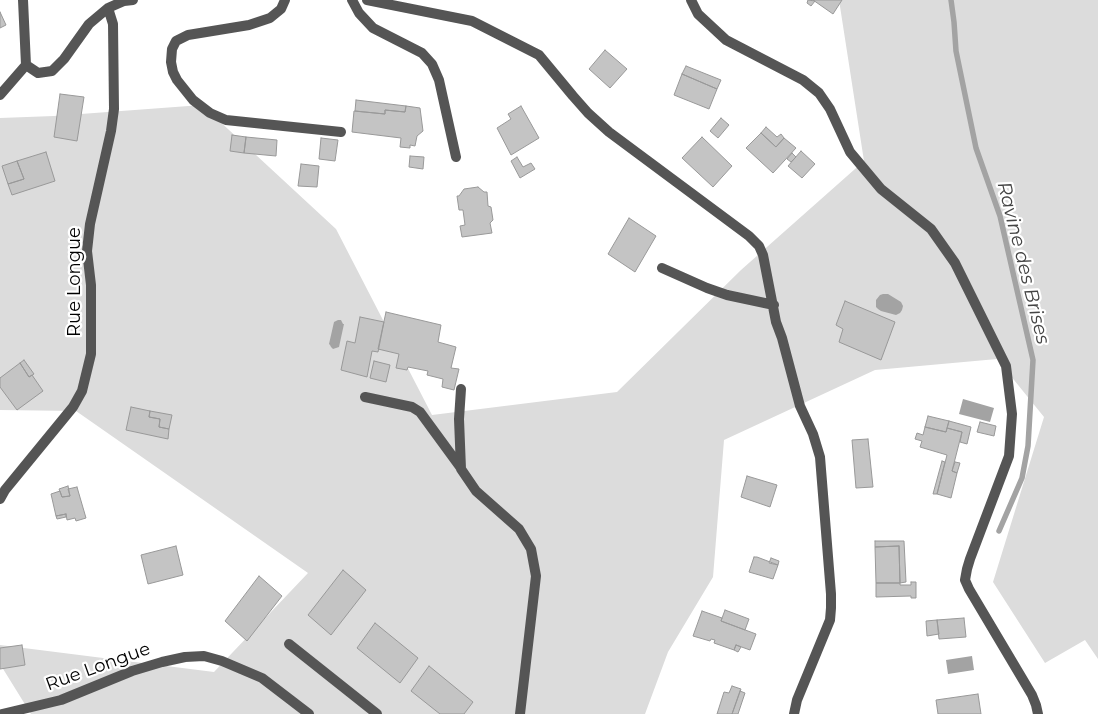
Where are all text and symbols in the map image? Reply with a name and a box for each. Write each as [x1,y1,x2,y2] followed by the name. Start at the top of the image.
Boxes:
[992,179,1054,347] water label: Ravine des Brises
[64,227,86,337] street label: Rue Longue
[43,638,153,696] street label: Rue Longue

